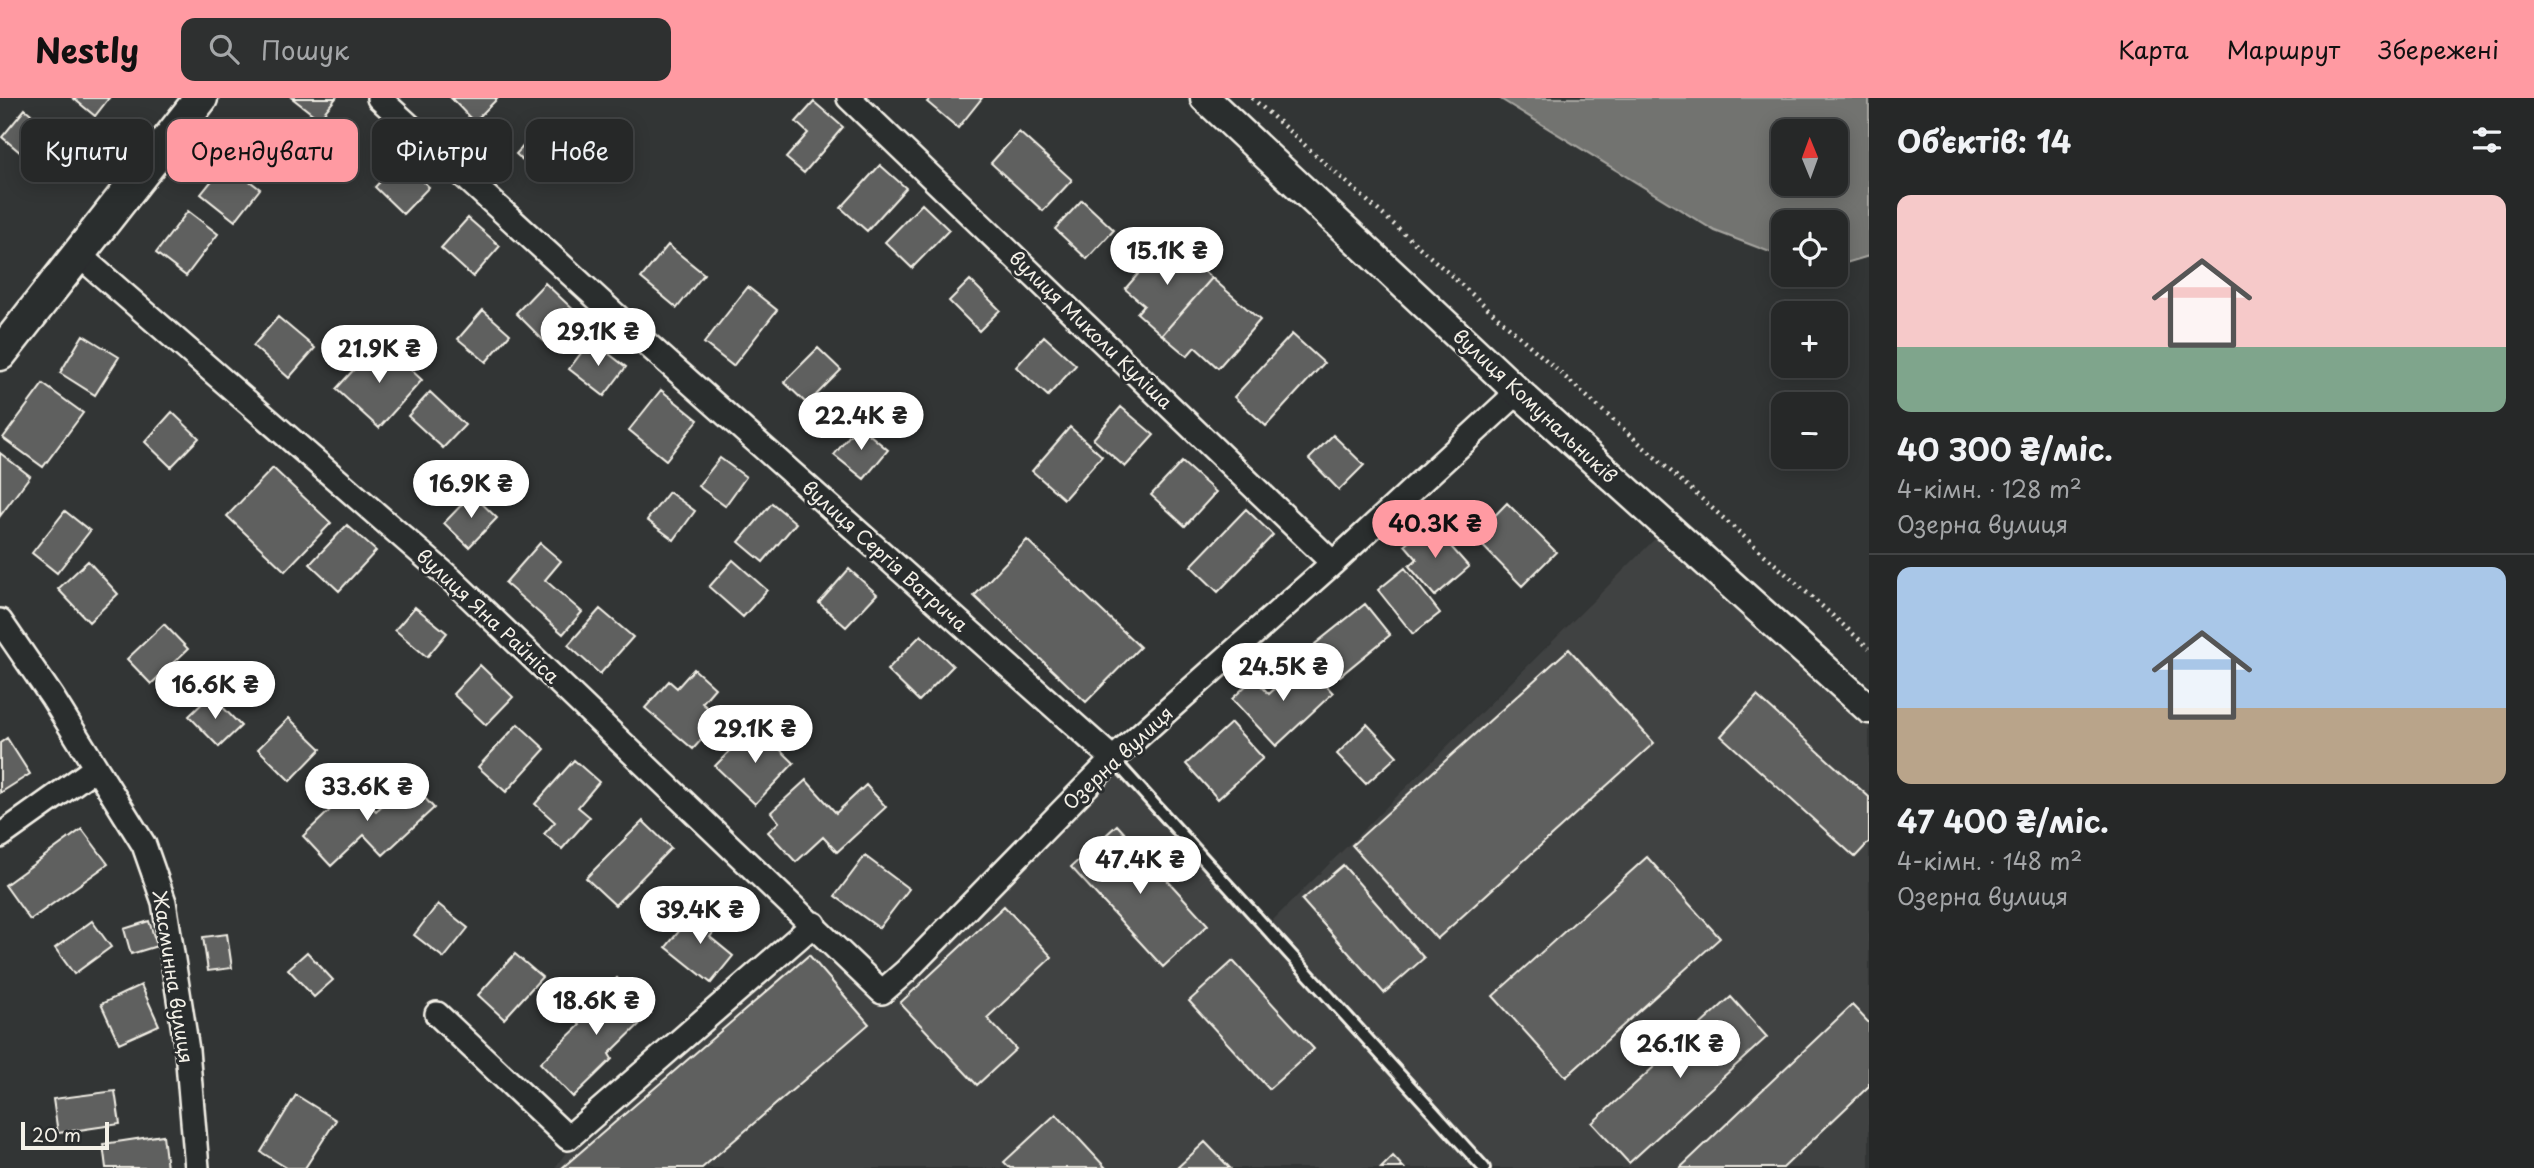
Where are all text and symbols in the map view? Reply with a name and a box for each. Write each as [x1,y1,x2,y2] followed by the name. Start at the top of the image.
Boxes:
[181,18,671,81] search box
[35,24,139,74] text: Nestly
[205,30,243,68] icon: search
[261,30,349,69] text: Пошук
[2118,31,2189,67] text: Карта
[2227,31,2340,67] text: Маршрут
[2378,31,2499,67] text: Збережені
[1897,118,2071,163] text: Об’єктів: 14
[21,119,153,182] chip: Купити
[167,119,358,182] chip: Орендувати
[372,119,512,182] chip: Фільтри
[526,119,633,182] chip: Нове
[1771,119,1848,196] north arrow
[1771,119,1848,469] map controls
[2468,121,2506,159] icon: filters
[1771,210,1848,287] button: locate
[1102,228,1232,287] pin: 15.1K ₴
[1126,232,1208,267] text: 15.1K ₴
[2139,240,2265,366] icon: home
[1004,244,1180,415] street label: вулиця Миколи Куліша
[1771,301,1848,378] button: +
[533,308,663,368] pin: 29.1K ₴
[557,313,639,348] text: 29.1K ₴
[1447,322,1624,489] street label: вулиця Комунальників
[314,326,444,385] pin: 21.9K ₴
[337,330,421,365] text: 21.9K ₴
[796,392,926,452] pin: 22.4K ₴
[1771,392,1848,469] button: −
[815,397,907,432] text: 22.4K ₴
[1897,426,2113,471] text: 40 300 ₴/міс.
[406,460,536,520] pin: 16.9K ₴
[429,465,513,500] text: 16.9K ₴
[1897,471,2082,506] text: 4-кімн. · 128 m²
[797,473,975,637] street label: вулиця Сергія Ватрича
[1370,500,1500,560] pin: 40.3K ₴
[1388,505,1482,540] text: 40.3K ₴
[1897,506,2068,541] text: Озерна вулиця
[411,541,567,689] street label: вулиця Яна Райніса
[2139,612,2265,738] icon: home
[1218,644,1348,703] pin: 24.5K ₴
[1238,648,1328,683] text: 24.5K ₴
[150,662,280,721] pin: 16.6K ₴
[171,666,259,701] text: 16.6K ₴
[1056,699,1179,816] street label: Озерна вулиця
[690,706,820,765] pin: 29.1K ₴
[714,710,796,745] text: 29.1K ₴
[302,764,432,823] pin: 33.6K ₴
[321,768,413,803] text: 33.6K ₴
[1897,798,2109,843] text: 47 400 ₴/міс.
[1075,836,1205,896] pin: 47.4K ₴
[1095,841,1185,876] text: 47.4K ₴
[1897,843,2082,878] text: 4-кімн. · 148 m²
[1897,878,2068,913] text: Озерна вулиця
[635,886,765,946] pin: 39.4K ₴
[146,888,201,1065] street label: Жасминна вулиця
[656,891,744,926] text: 39.4K ₴
[531,978,661,1037] pin: 18.6K ₴
[552,982,640,1017] text: 18.6K ₴
[1615,1020,1745,1080] pin: 26.1K ₴
[1636,1025,1724,1060] text: 26.1K ₴
[21,1119,108,1151] scale bar
[32,1120,81,1148] text: 20 m

